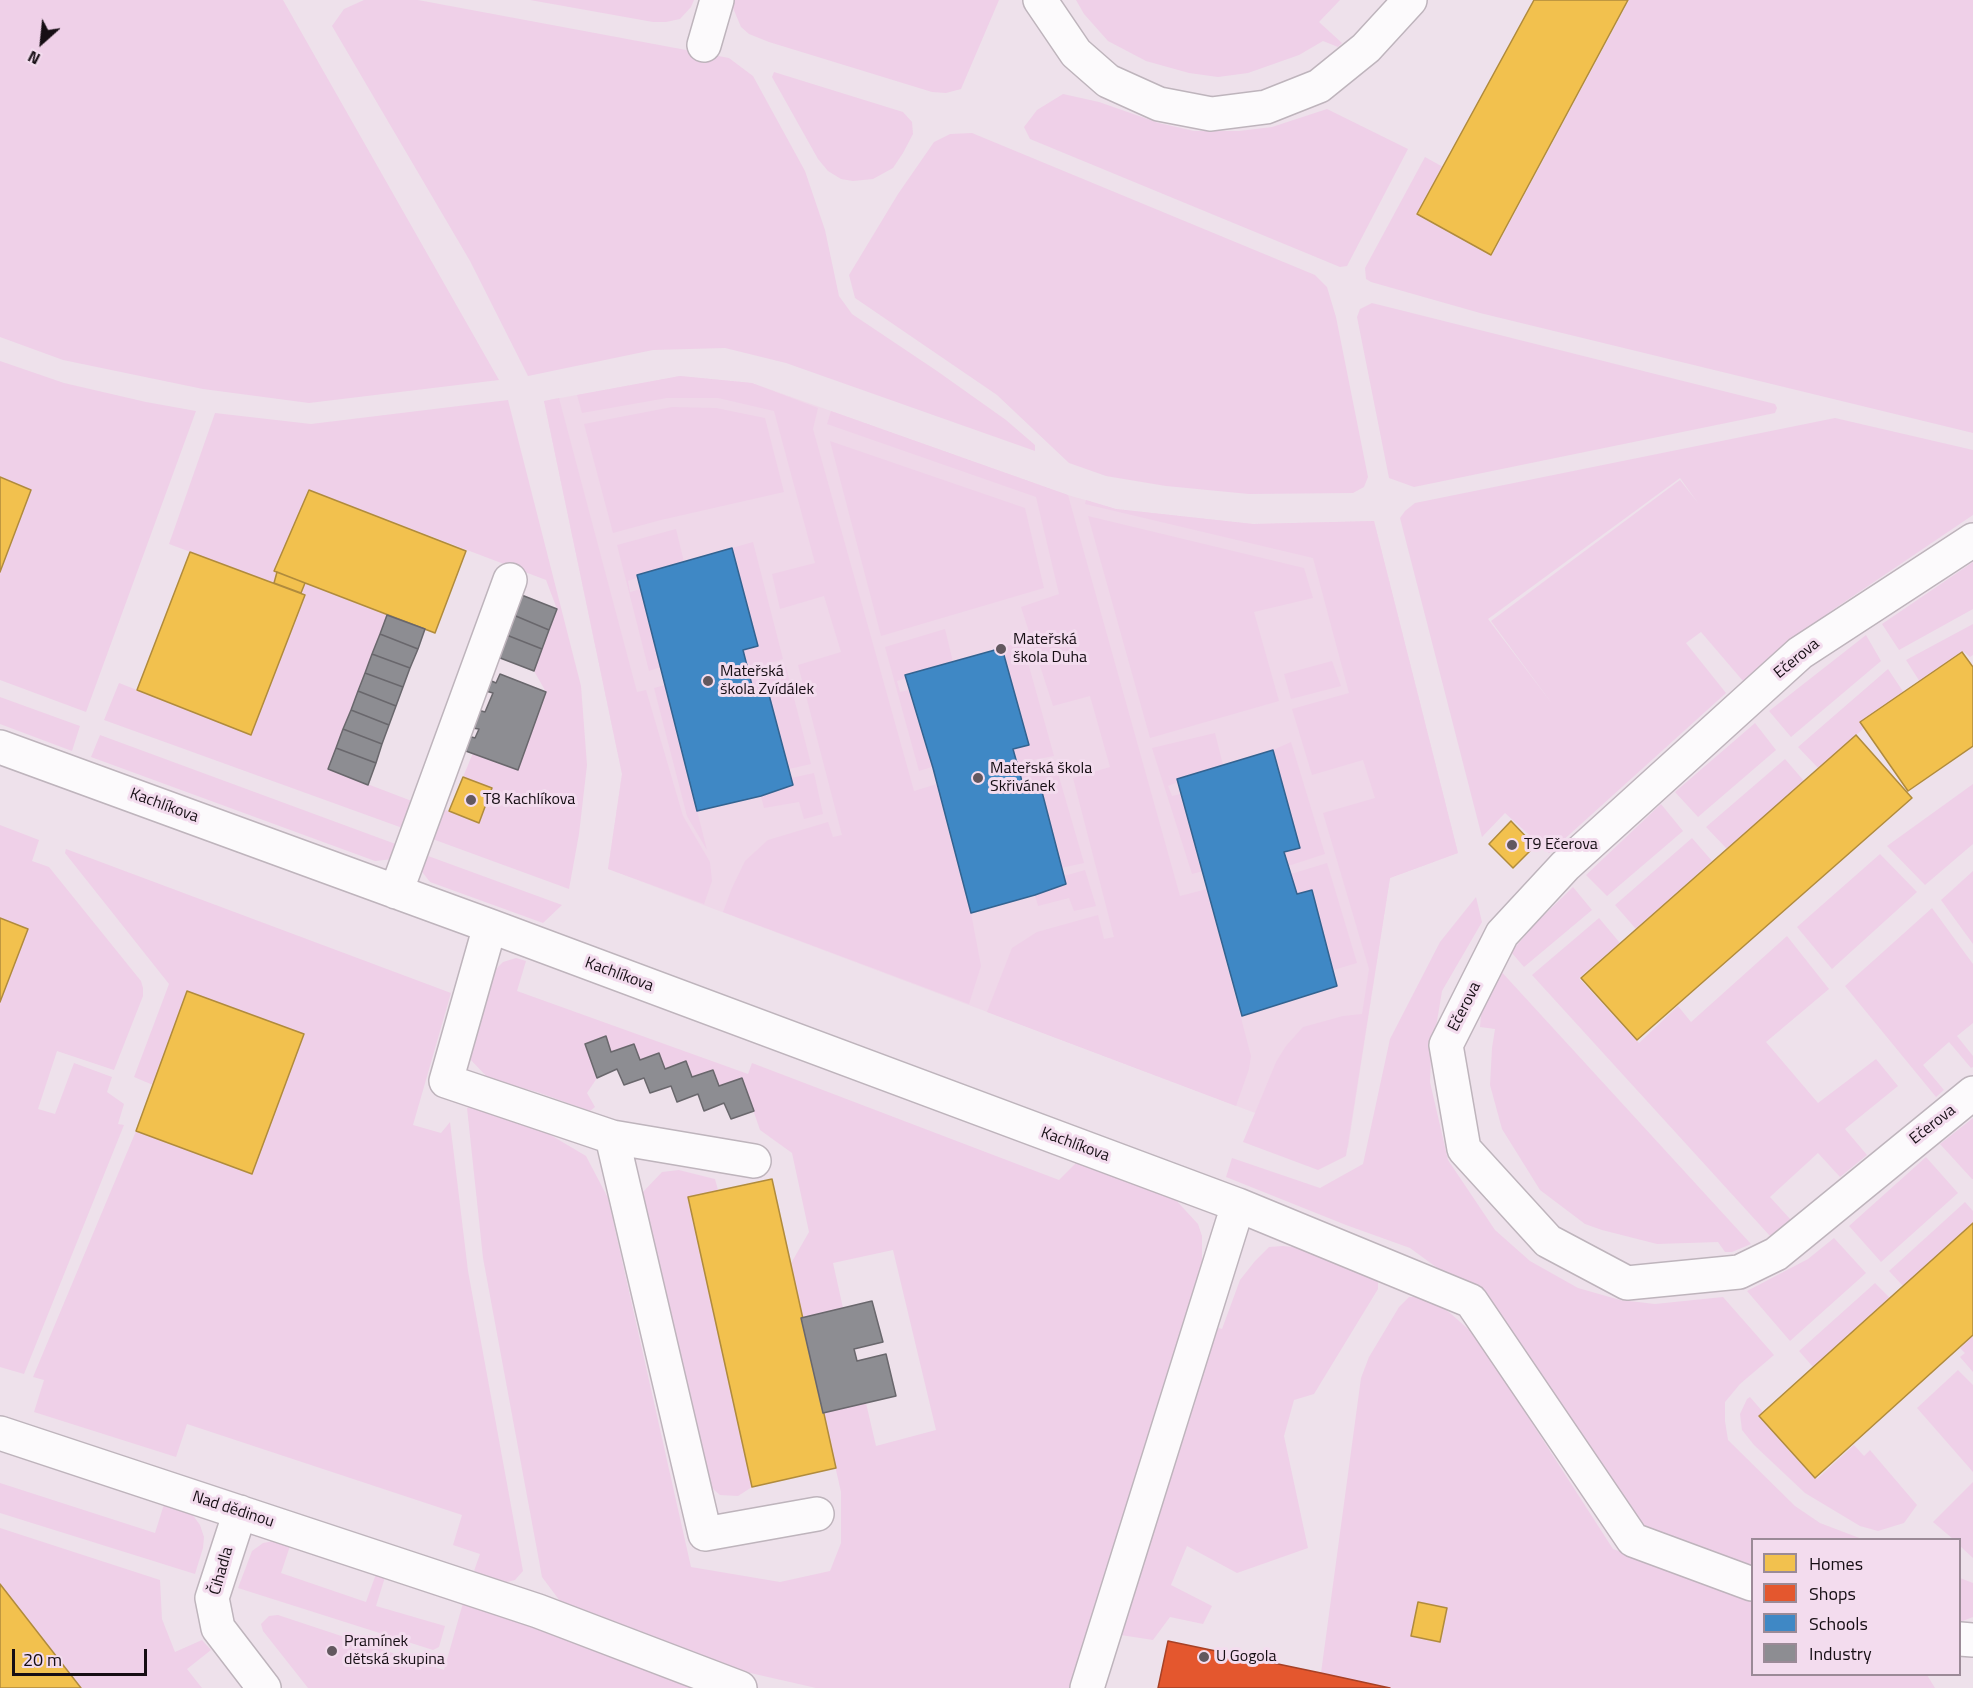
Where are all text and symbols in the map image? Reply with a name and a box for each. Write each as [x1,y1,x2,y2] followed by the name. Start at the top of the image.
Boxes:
[12,12,72,72] north arrow
[23,45,44,71] text: N
[1013,630,1087,668] place label: Mateřská škola Duha
[1770,635,1824,683] street label: Ečerova
[994,642,1008,656] marker: Mateřská škola Duha
[720,662,814,700] place label: Mateřská škola Zvídálek
[701,674,715,688] marker: Mateřská škola Zvídálek
[990,759,1092,797] place label: Mateřská škola Skřivánek
[971,771,985,785] marker: Mateřská škola Skřivánek
[127,785,201,827] street label: Kachlíkova
[483,790,575,810] place label: T8 Kachlíkova
[464,793,478,807] marker: T8 Kachlíkova
[1524,835,1598,855] place label: T9 Ečerova
[1505,838,1519,852] marker: T9 Ečerova
[582,954,656,996] street label: Kachlíkova
[1444,979,1486,1035] street label: Ečerova
[1906,1101,1960,1149] street label: Ečerova
[1038,1124,1112,1166] street label: Kachlíkova
[190,1488,276,1532] street label: Nad dědinou
[1751,1538,1961,1676] legend
[206,1545,238,1597] street label: Čihadla
[1809,1550,1863,1577] text: Homes
[1809,1580,1856,1607] text: Shops
[1809,1610,1868,1637] text: Schools
[344,1632,445,1670] place label: Pramínek dětská skupina
[15,1637,150,1675] scale bar
[1809,1640,1872,1667] text: Industry
[325,1644,339,1658] marker: Pramínek dětská skupina
[23,1646,62,1673] text: 20 m
[1216,1647,1277,1667] place label: U Gogola
[1197,1650,1211,1664] marker: U Gogola

